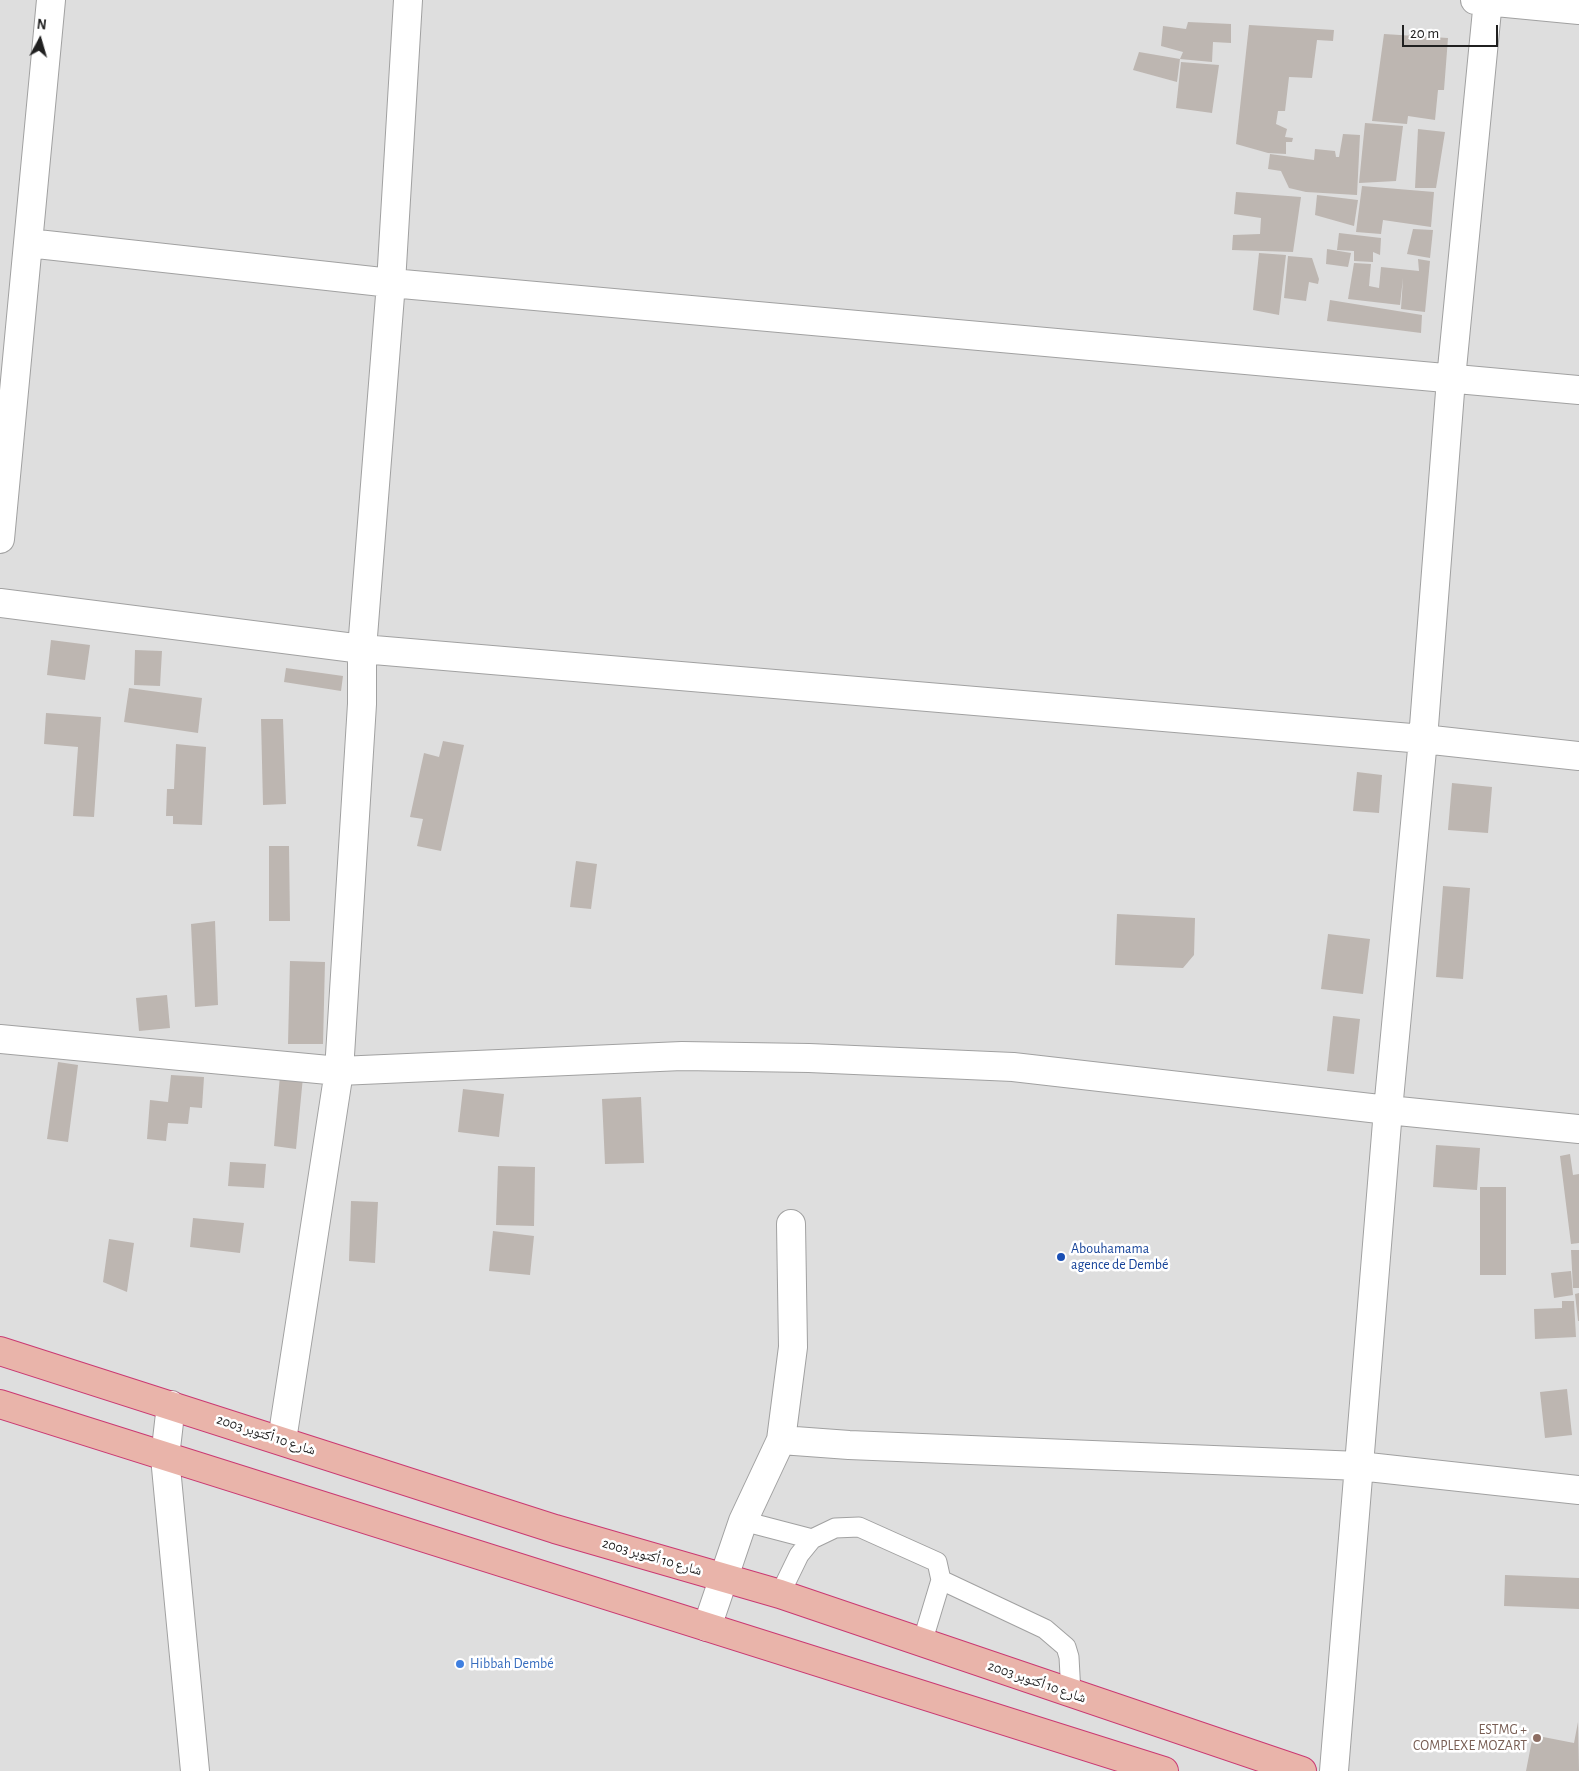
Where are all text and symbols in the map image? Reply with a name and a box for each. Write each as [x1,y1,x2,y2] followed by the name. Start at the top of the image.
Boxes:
[15,15,65,65] north arrow
[1404,15,1500,47] scale bar
[36,18,47,33] text: N
[1410,26,1439,41] text: 20 m
[1071,1241,1168,1274] place label: Abouhamama agence de Dembé
[1055,1251,1067,1263] marker: Abouhamama agence de Dembé
[214,1411,318,1459] street label: شارع 10 أكتوبر 2003
[600,1535,704,1579] street label: شارع 10 أكتوبر 2003
[470,1656,554,1672] place label: Hibbah Dembé
[986,1657,1088,1707] street label: شارع 10 أكتوبر 2003
[454,1658,466,1670] marker: Hibbah Dembé
[1413,1722,1527,1754] place label: ESTMG + COMPLEXE MOZART
[1531,1732,1543,1744] marker: ESTMG + COMPLEXE MOZART

